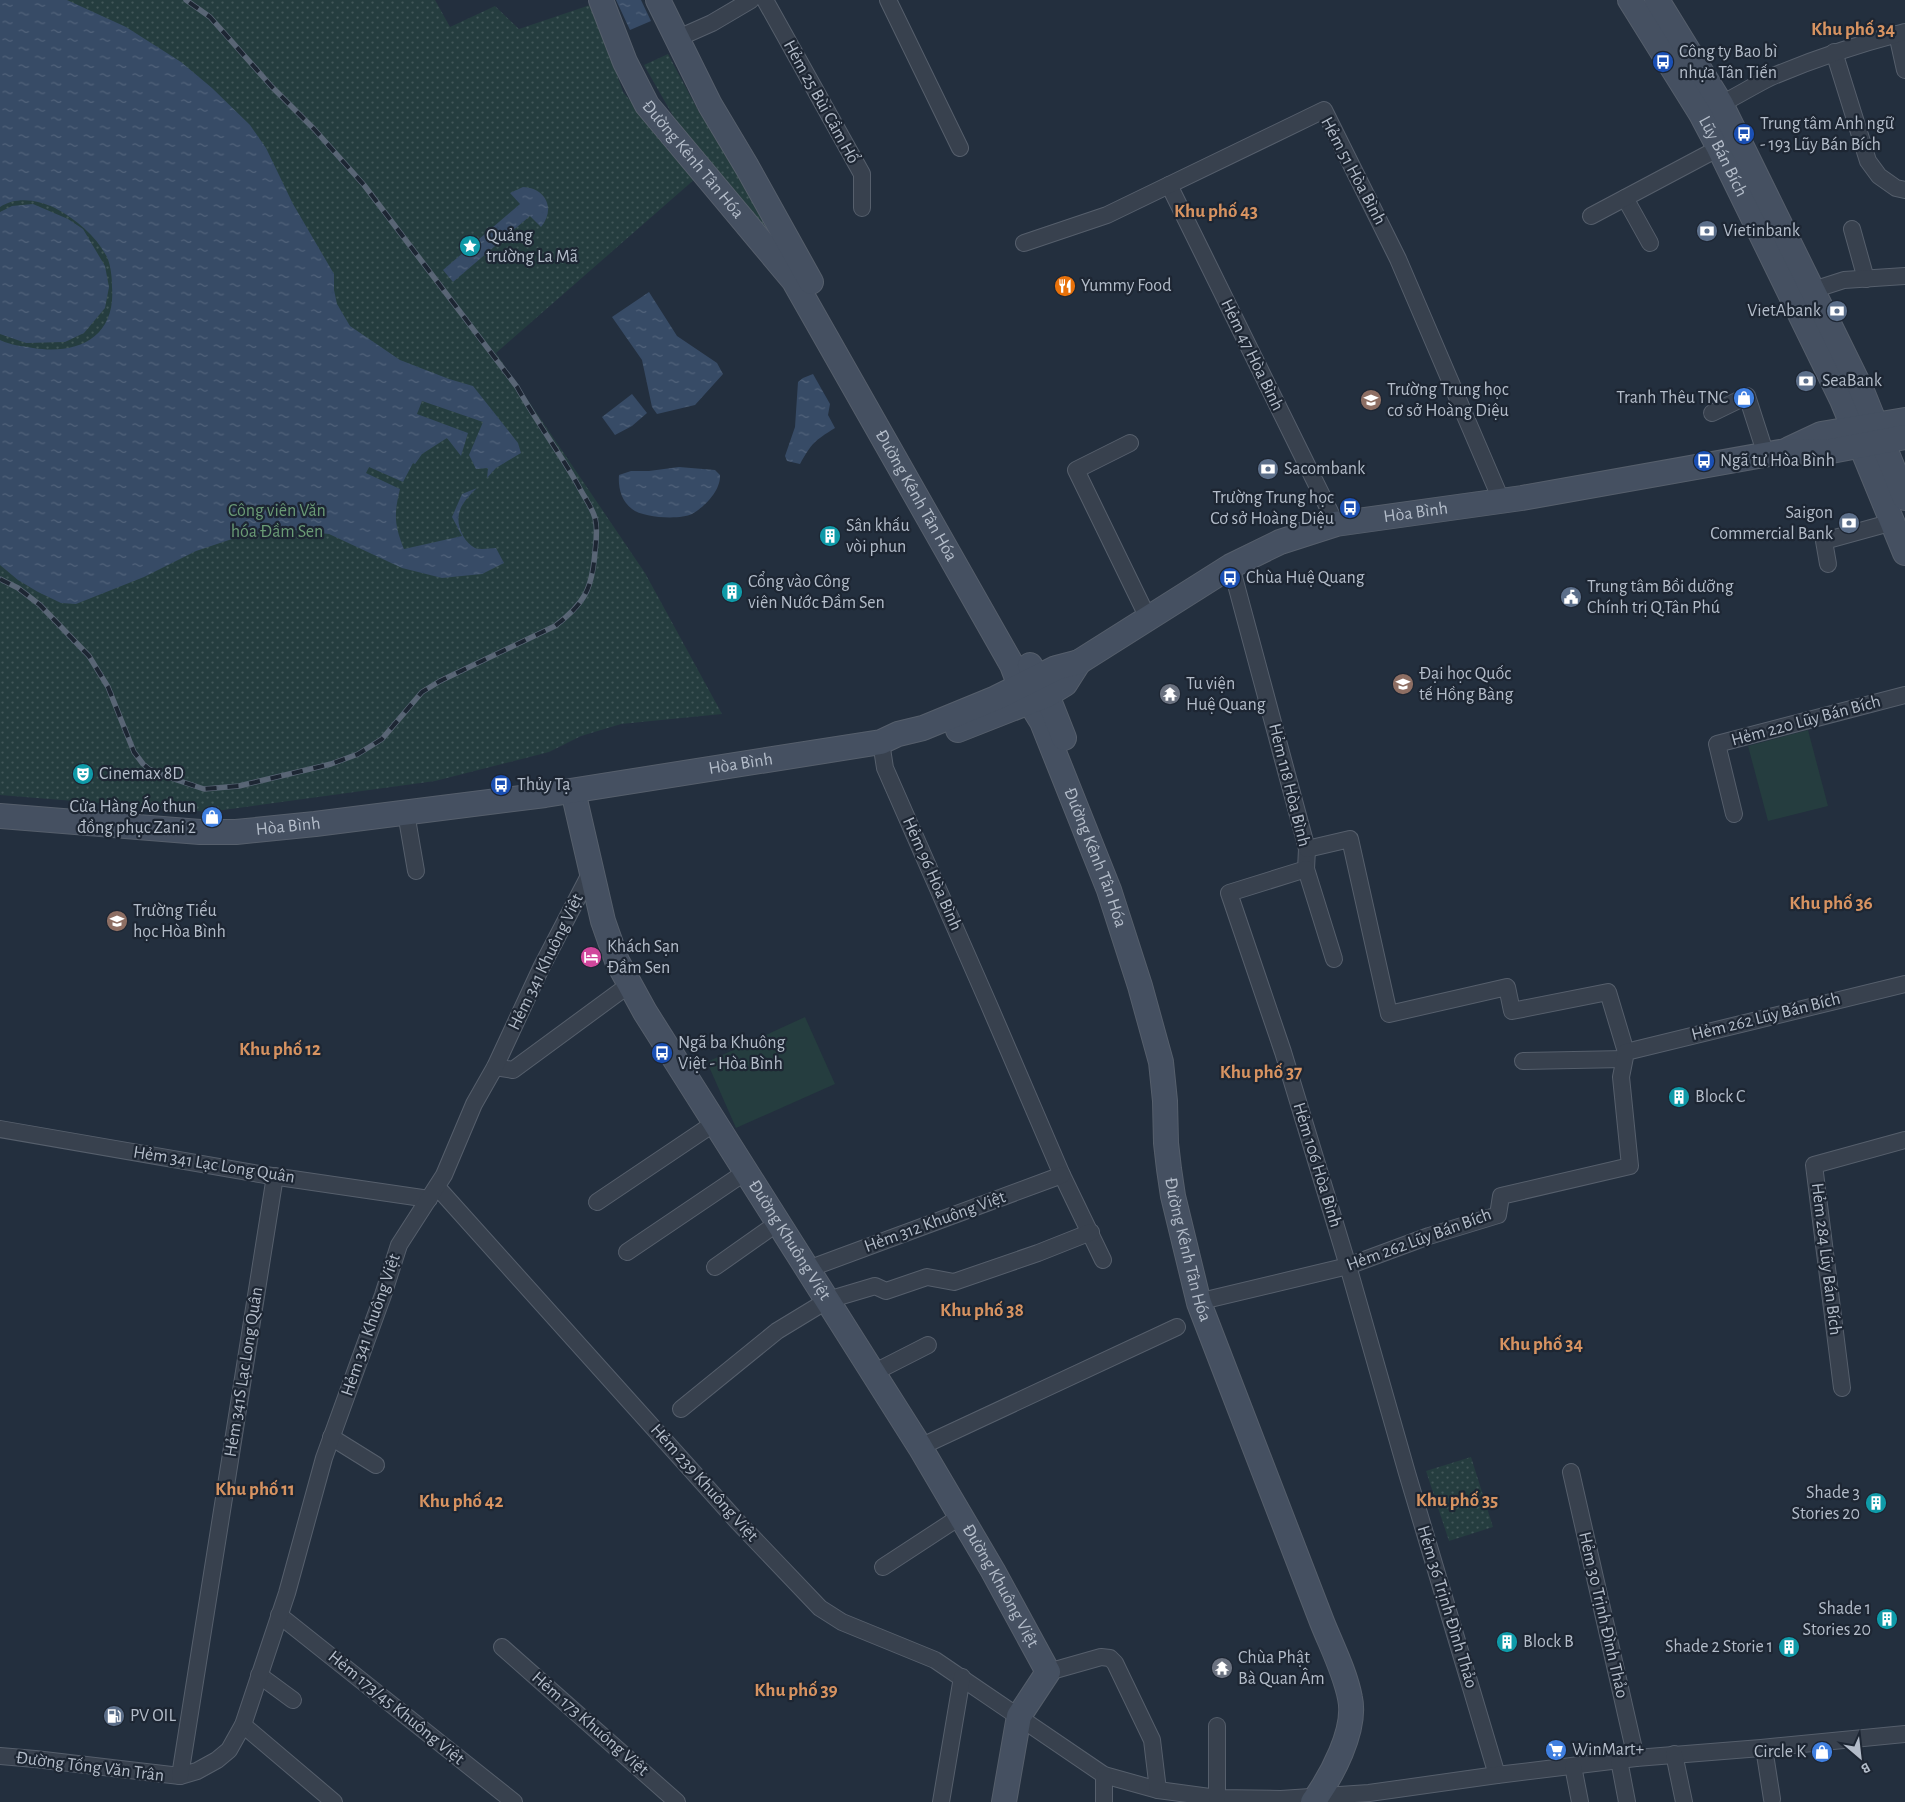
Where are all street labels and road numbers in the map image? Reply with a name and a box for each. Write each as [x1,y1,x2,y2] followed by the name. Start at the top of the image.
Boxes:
[780,36,864,167] street label: Hẻm 25 Bùi Cầm Hổ
[638,97,747,222] street label: Đường Kênh Tân Hóa
[1695,113,1750,200] street label: Lũy Bán Bích
[1317,114,1389,228] street label: Hẻm 51 Hòa Bình
[1217,296,1287,414] street label: Hẻm 47 Hòa Bình
[871,427,960,565] street label: Đường Kênh Tân Hóa
[1382,499,1449,526] street label: Hòa Bình
[1729,692,1883,750] street label: Hẻm 220 Lũy Bán Bích
[1265,722,1313,848] street label: Hẻm 118 Hòa Bình
[707,750,774,778] street label: Hòa Bình
[1060,785,1130,930] street label: Đường Kênh Tân Hóa
[255,814,321,839] street label: Hòa Bình
[899,814,965,934] street label: Hẻm 96 Hòa Bình
[505,891,587,1033] street label: Hẻm 341 Khuông Việt
[1690,990,1842,1044] street label: Hẻm 262 Lũy Bán Bích
[1289,1100,1345,1230] street label: Hẻm 106 Hòa Bình
[132,1143,296,1187] street label: Hẻm 341 Lạc Long Quân
[1161,1176,1214,1324] street label: Đường Kênh Tân Hóa
[745,1177,834,1304] street label: Đường Khuông Việt
[1808,1182,1844,1336] street label: Hẻm 284 Lũy Bán Bích
[862,1188,1008,1256] street label: Hẻm 312 Khuông Việt
[1344,1205,1494,1275] street label: Hẻm 262 Lũy Bán Bích
[338,1251,404,1399] street label: Hẻm 341 Khuông Việt
[222,1286,266,1458] street label: Hẻm 341S Lạc Long Quân
[647,1421,761,1545] street label: Hẻm 239 Khuông Việt
[959,1521,1042,1651] street label: Đường Khuông Việt
[1414,1524,1480,1691] street label: Hẻm 36 Trịnh Đình Thảo
[1575,1530,1631,1700] street label: Hẻm 30 Trịnh Đình Thảo
[324,1648,468,1769] street label: Hẻm 173/45 Khuông Việt
[528,1669,652,1780] street label: Hẻm 173 Khuông Việt
[15,1748,165,1785] street label: Đường Tống Văn Trân

